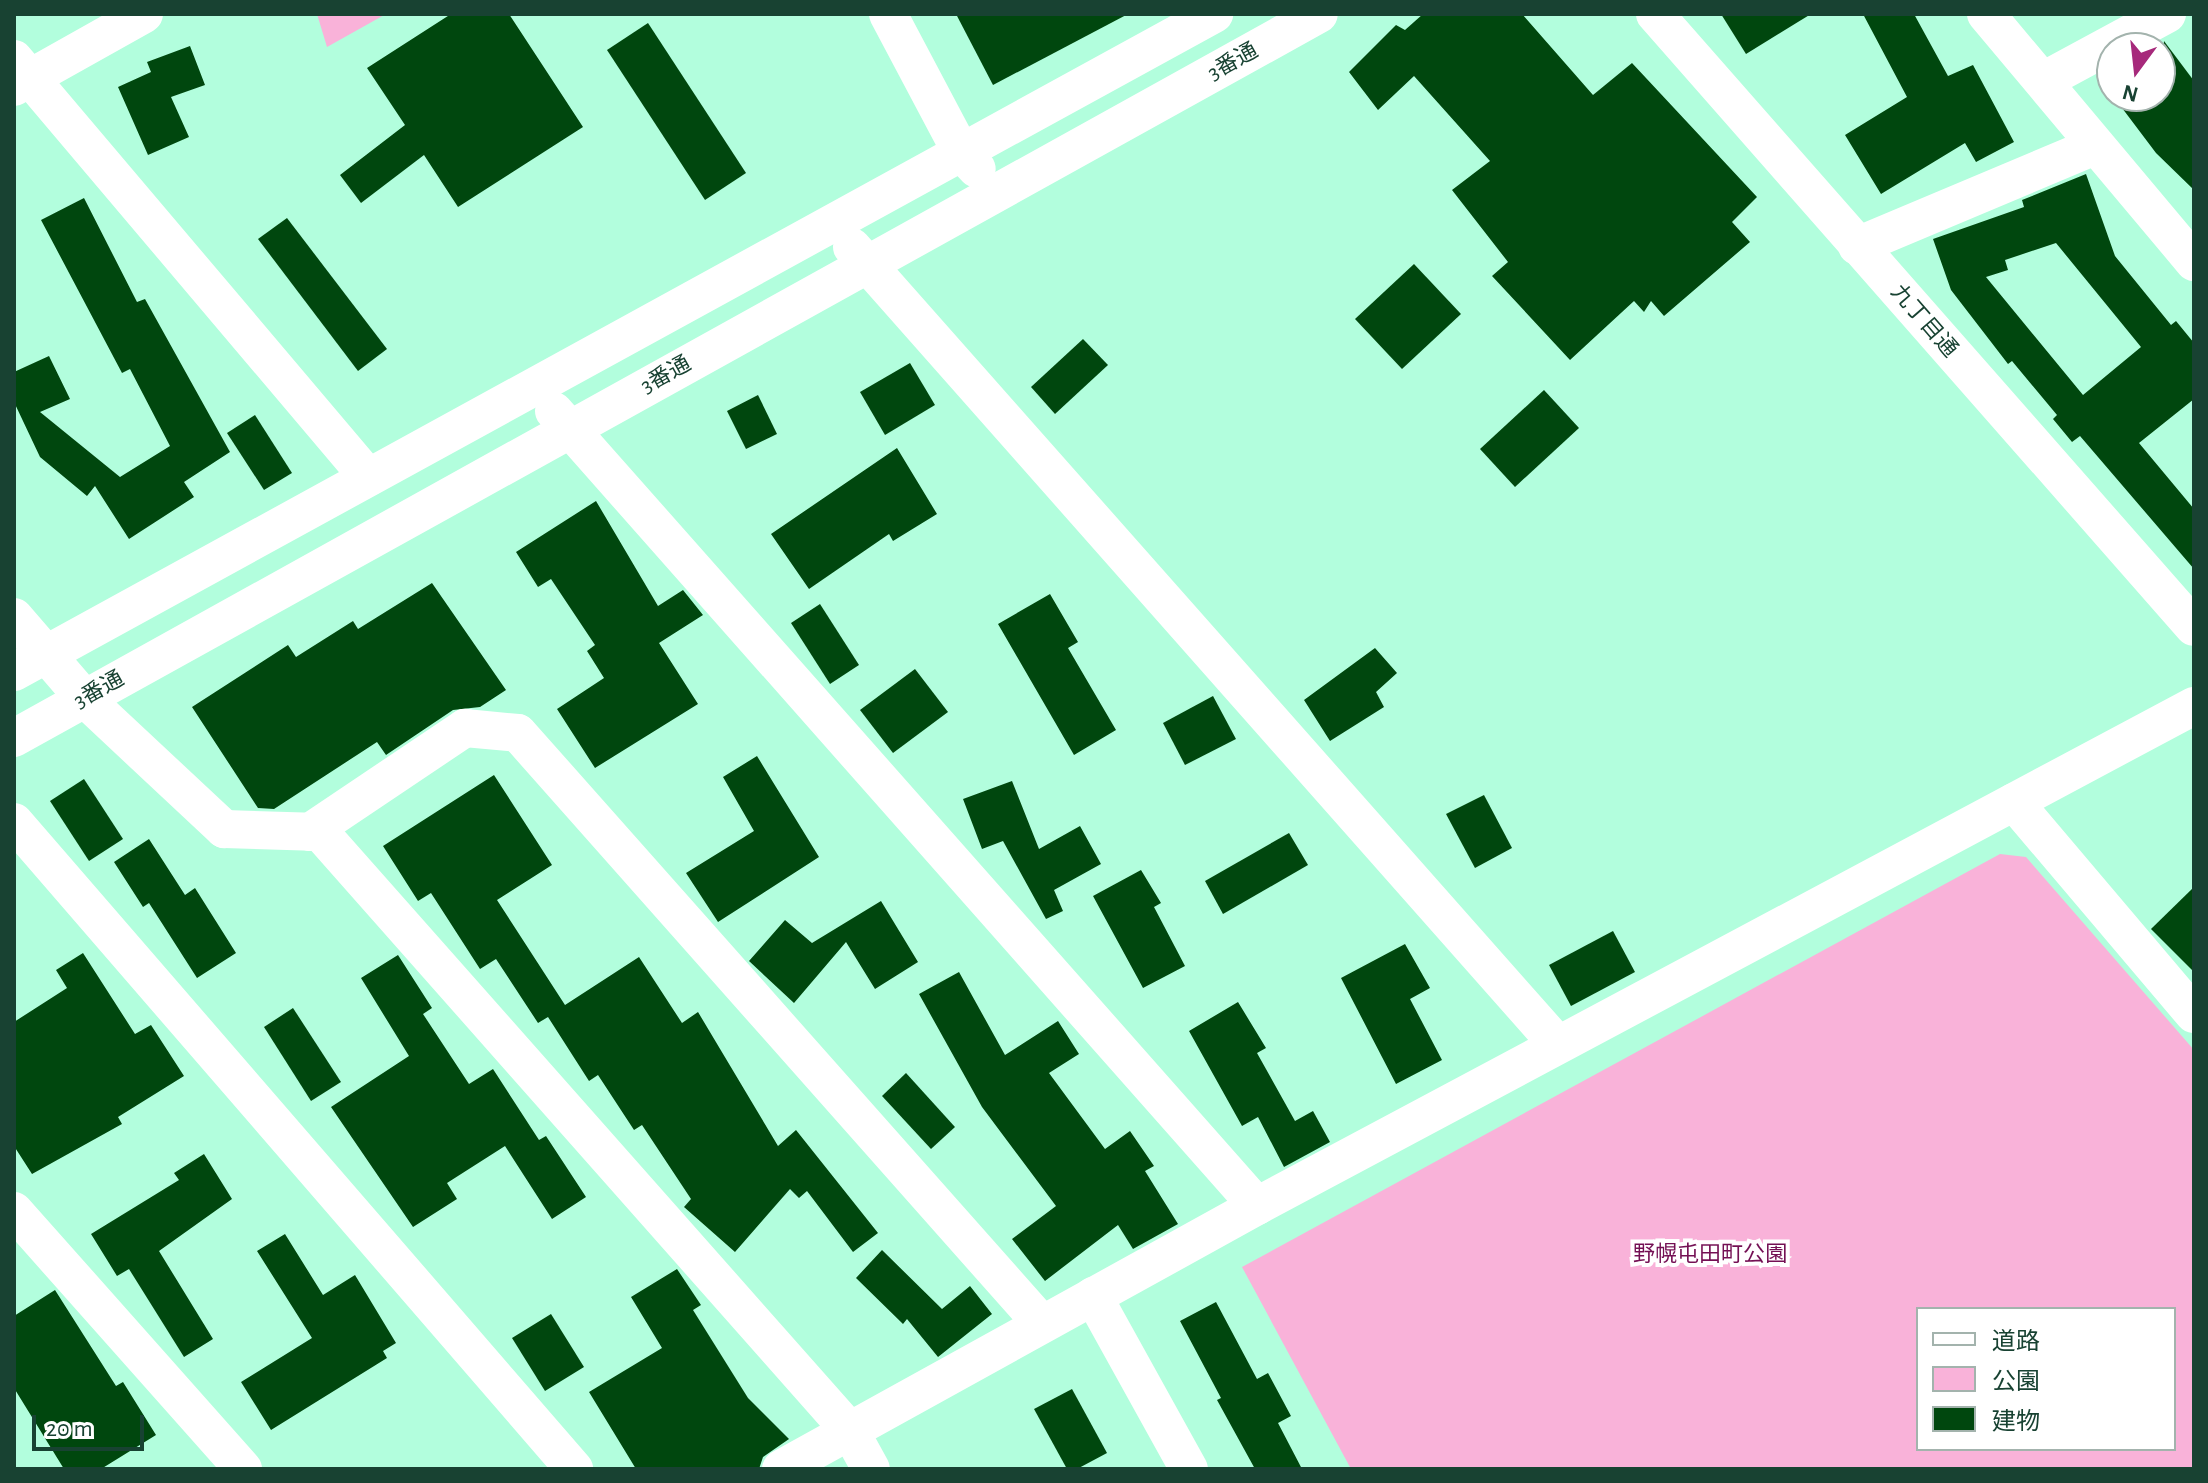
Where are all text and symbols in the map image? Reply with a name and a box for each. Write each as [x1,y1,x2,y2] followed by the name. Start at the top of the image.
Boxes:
[2096,32,2176,112] north arrow
[1203,38,1263,86] street label: 3番通
[2120,81,2141,106] text: N
[1885,279,1963,363] street label: 九丁目通
[636,351,696,399] street label: 3番通
[69,666,129,714] street label: 3番通
[1633,1242,1787,1268] park label: 野幌屯田町公園
[1916,1307,2176,1451] legend
[1992,1330,2040,1354] text: 道路
[1992,1370,2040,1394] text: 公園
[36,1399,148,1449] scale bar
[1992,1410,2040,1434] text: 建物
[46,1417,93,1441] text: 20 m

